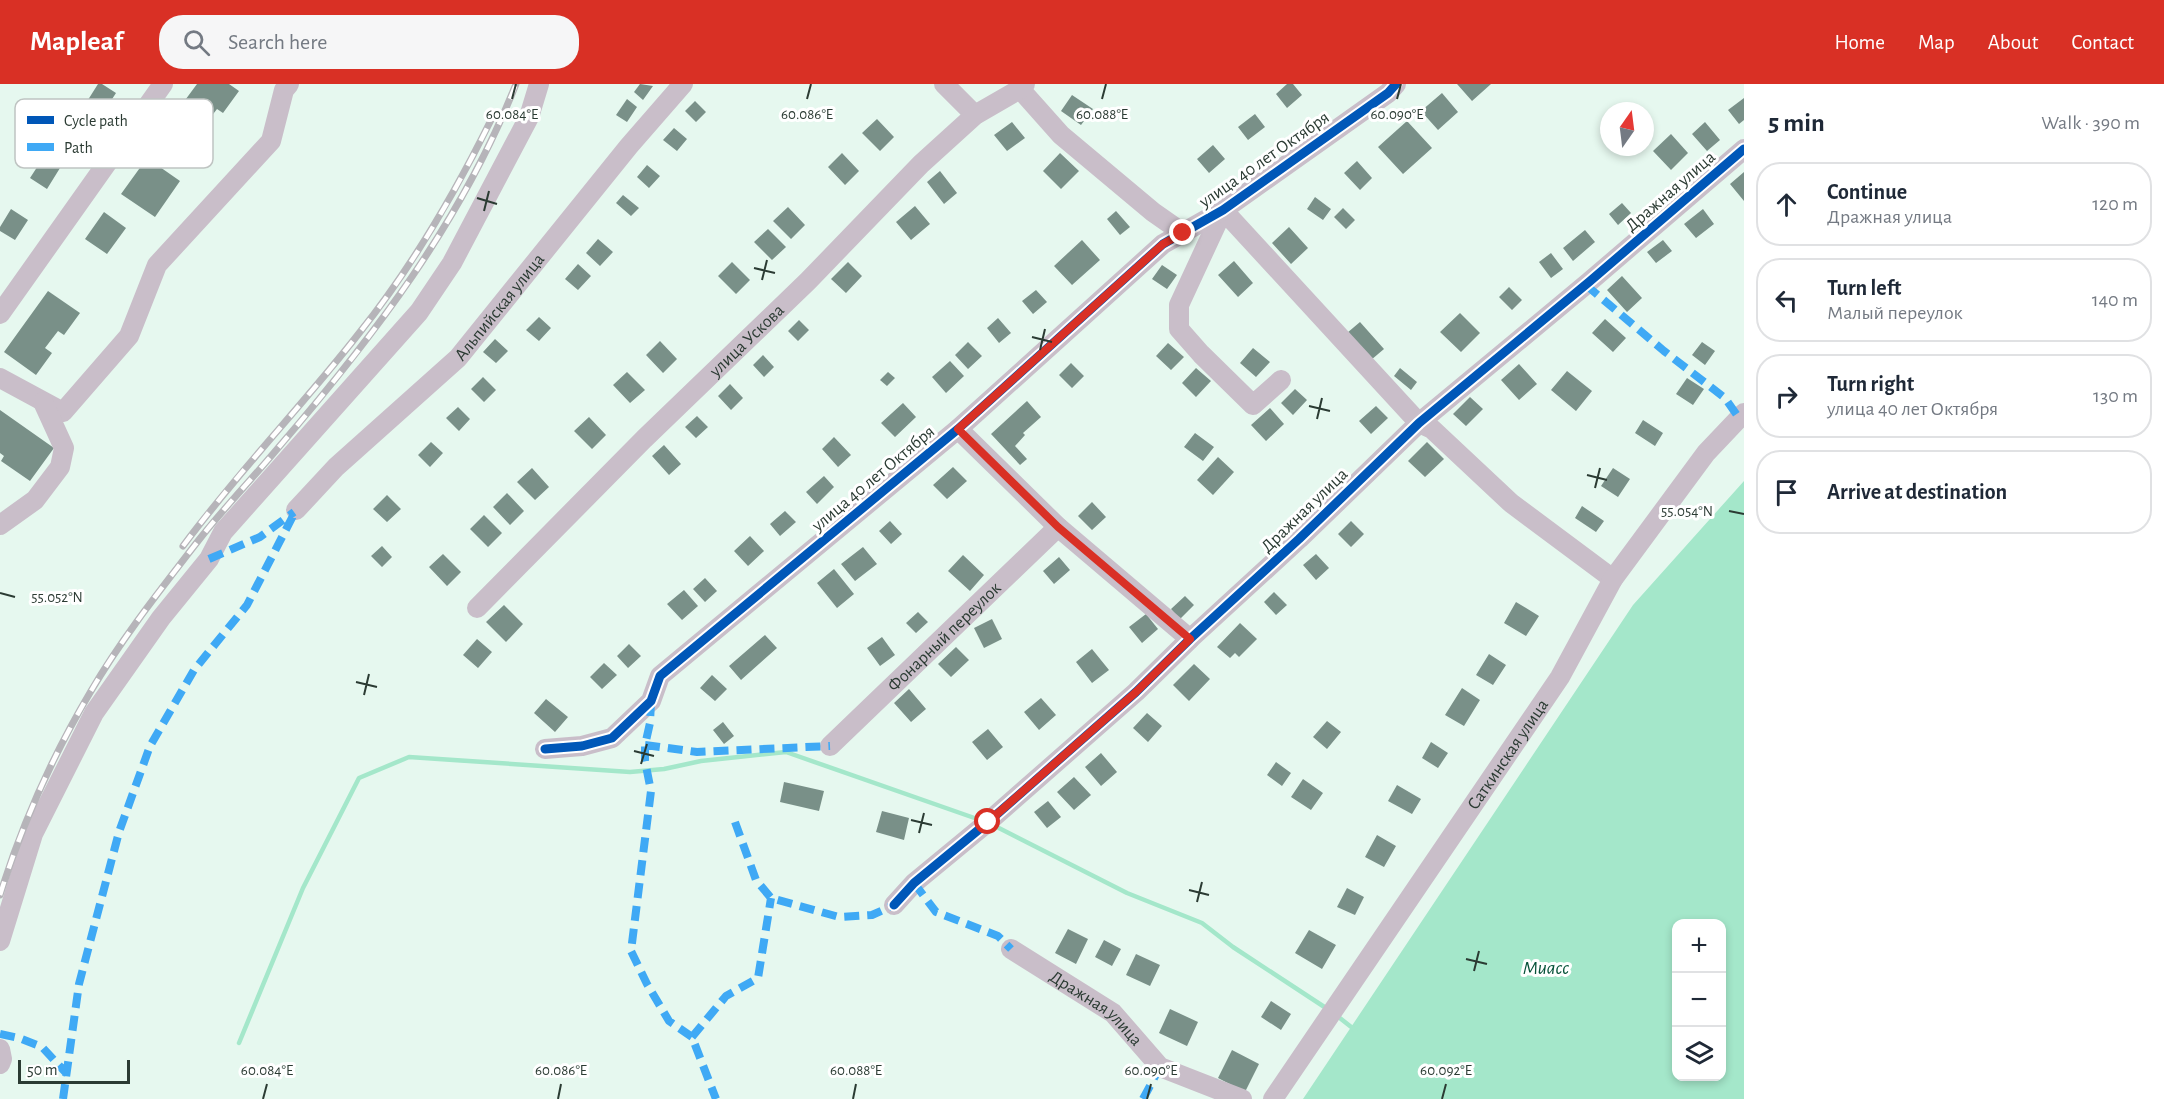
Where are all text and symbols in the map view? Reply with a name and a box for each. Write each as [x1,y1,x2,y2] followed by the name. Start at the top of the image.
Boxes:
[159,15,579,69] search box
[180,26,213,59] icon: search
[30,28,123,56] text: Mapleaf
[228,31,327,53] text: Search here
[1834,32,1885,53] text: Home
[1918,32,1955,53] text: Map
[1988,32,2038,53] text: About
[2071,32,2134,53] text: Contact
[15,99,213,168] legend
[1600,102,1654,156] north arrow
[486,107,538,122] text: 60.084°E
[781,107,833,122] text: 60.086°E
[1076,107,1128,122] text: 60.088°E
[1195,107,1333,212] street label: улица 40 лет Октября
[1371,107,1423,122] text: 60.090°E
[1768,110,1825,136] text: 5 min
[64,113,128,130] text: Cycle path
[2041,113,2140,133] text: Walk · 390 m
[64,140,93,156] text: Path
[1622,148,1719,235] street label: Дражная улица
[1827,181,1907,203] text: Continue
[1770,188,1803,221] icon: ahead
[2092,194,2138,214] text: 120 m
[1827,207,1952,227] text: Дражная улица
[1169,219,1195,245] route end
[452,251,548,364] street label: Альпийская улица
[1827,277,1901,299] text: Turn left
[1770,284,1803,317] icon: left
[2092,290,2138,310] text: 140 m
[706,301,788,381] street label: улица Ускова
[1827,303,1963,323] text: Малый переулок
[1827,373,1914,395] text: Turn right
[1770,380,1803,413] icon: right
[2093,386,2138,406] text: 130 m
[1827,399,1998,419] text: улица 40 лет Октября
[807,422,938,536] street label: улица 40 лет Октября
[1258,465,1351,556] street label: Дражная улица
[1770,476,1803,509] icon: arrive
[1827,481,2007,503] text: Arrive at destination
[1661,504,1713,519] text: 55.054°N
[885,579,1005,695] street label: Фонарный переулок
[31,590,83,605] text: 55.052°N
[1465,696,1552,813] street label: Саткинская улица
[974,808,1000,834] route start
[1672,919,1726,1081] map controls
[1672,919,1726,973] button: +
[1523,958,1569,978] water label: Миасс
[1046,968,1145,1050] street label: Дражная улица
[1672,973,1726,1027] button: −
[1672,1027,1726,1081] button: layers
[18,1057,130,1084] scale bar
[27,1062,58,1078] text: 50 m
[241,1063,293,1078] text: 60.084°E
[535,1063,587,1078] text: 60.086°E
[830,1063,882,1078] text: 60.088°E
[1125,1063,1177,1078] text: 60.090°E
[1420,1063,1472,1078] text: 60.092°E

